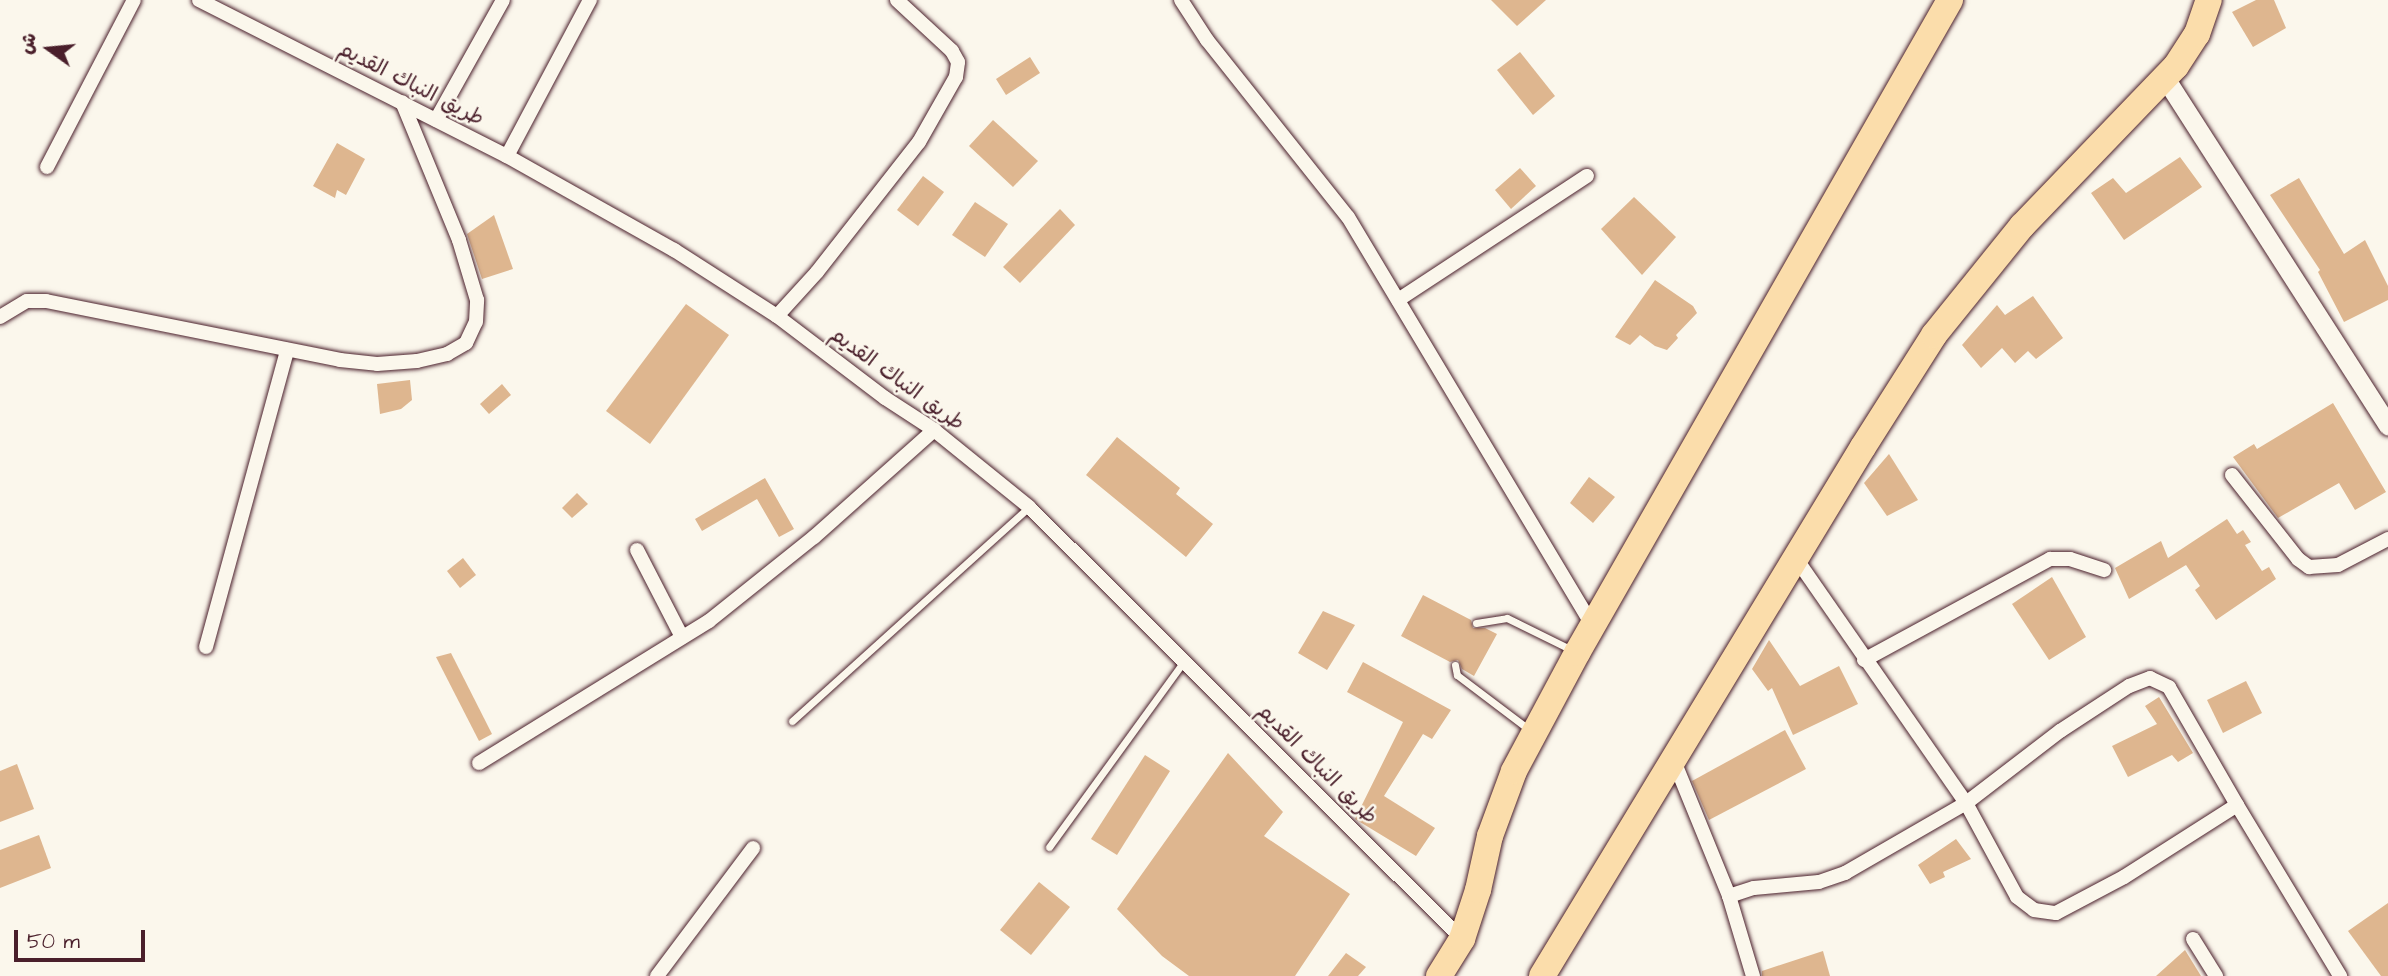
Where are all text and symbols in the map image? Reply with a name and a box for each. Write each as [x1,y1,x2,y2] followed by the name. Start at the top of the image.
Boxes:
[14,14,84,84] north arrow
[12,30,44,57] text: ش
[334,36,488,132] street label: طريق النباك القديم
[825,322,969,436] street label: طريق النباك القديم
[1251,698,1383,830] street label: طريق النباك القديم
[18,916,149,960] scale bar
[27,927,80,956] text: 50 m

